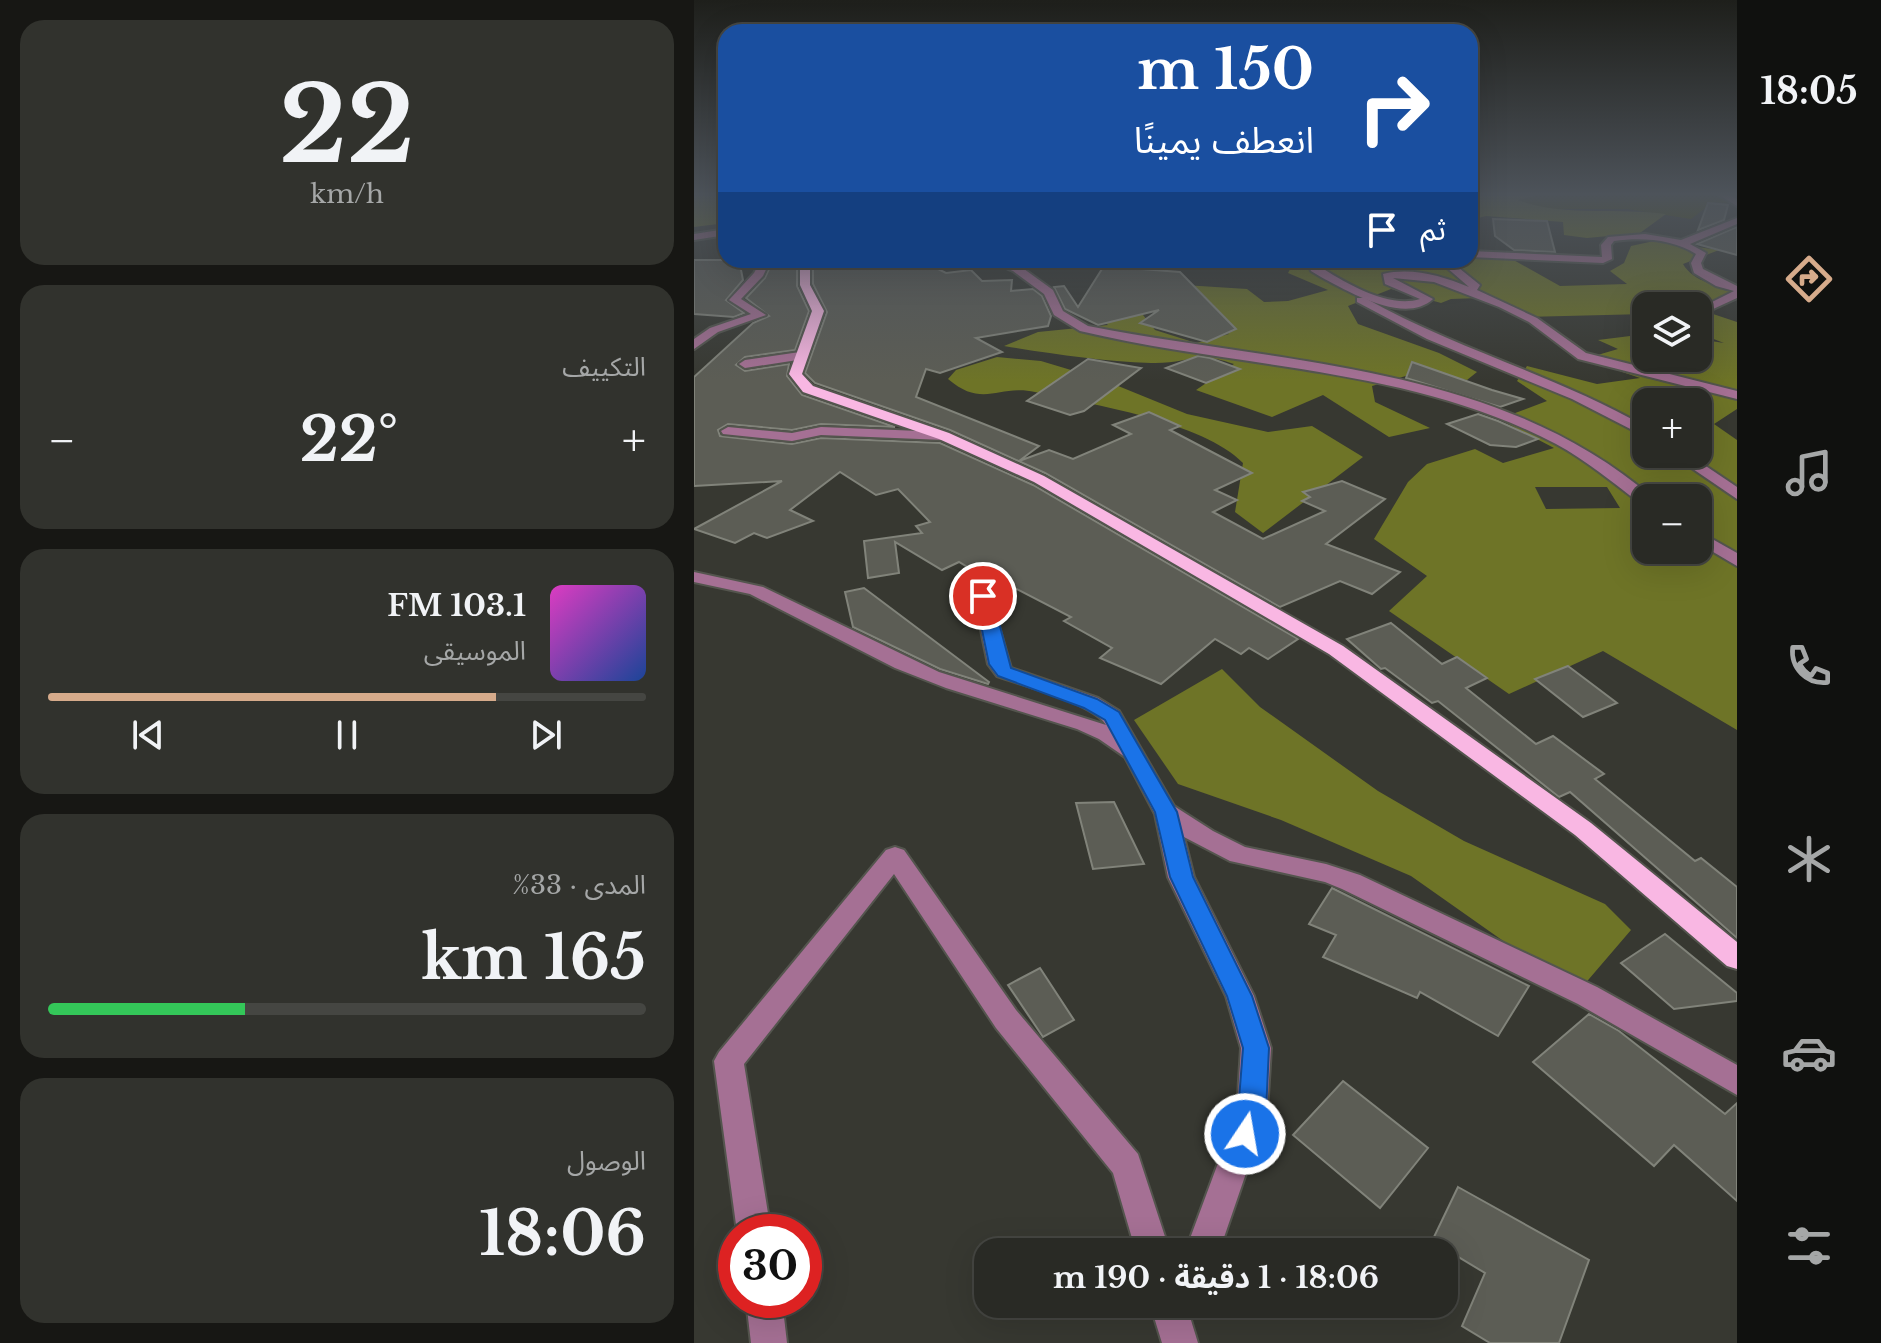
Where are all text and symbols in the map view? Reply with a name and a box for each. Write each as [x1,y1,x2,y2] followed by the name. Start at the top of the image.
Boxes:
[1137,35,1314,104] text: 150 m
[1342,56,1446,160] icon: right
[279,61,415,190] text: 22
[1760,69,1858,114] text: 18:05
[1134,118,1314,163] text: انعطف يمينًا
[310,178,384,210] text: km/h
[1360,208,1404,252] icon: arrive
[1420,211,1446,248] text: ثم
[1781,251,1837,307] icon: directions
[1632,292,1712,564] map controls
[1632,292,1712,372] button: layers
[562,351,646,383] text: التكييف
[1632,388,1712,468] button: +
[300,403,398,477] text: 22°
[48,413,76,468] text: −
[622,413,646,468] text: +
[1781,445,1837,501] icon: music
[1632,484,1712,564] button: −
[949,562,1017,630] pin
[961,574,1005,618] icon: arrive
[387,587,526,624] text: 103.1 FM
[424,635,526,667] text: الموسيقى
[1781,638,1837,694] icon: phone
[126,713,170,757] icon: previous
[325,713,369,757] icon: pause
[524,713,568,757] icon: next
[1781,831,1837,887] icon: climate
[513,869,646,901] text: المدى · 33%
[422,921,646,995] text: 165 km
[1781,1025,1837,1081] icon: car
[1203,1092,1287,1176] position arrow
[567,1145,646,1177] text: الوصول
[479,1197,646,1271] text: 18:06
[718,1214,822,1318] speed limit sign: 30
[1781,1218,1837,1274] icon: filters
[1053,1259,1379,1296] text: 18:06 · 1 دقيقة · 190 m

